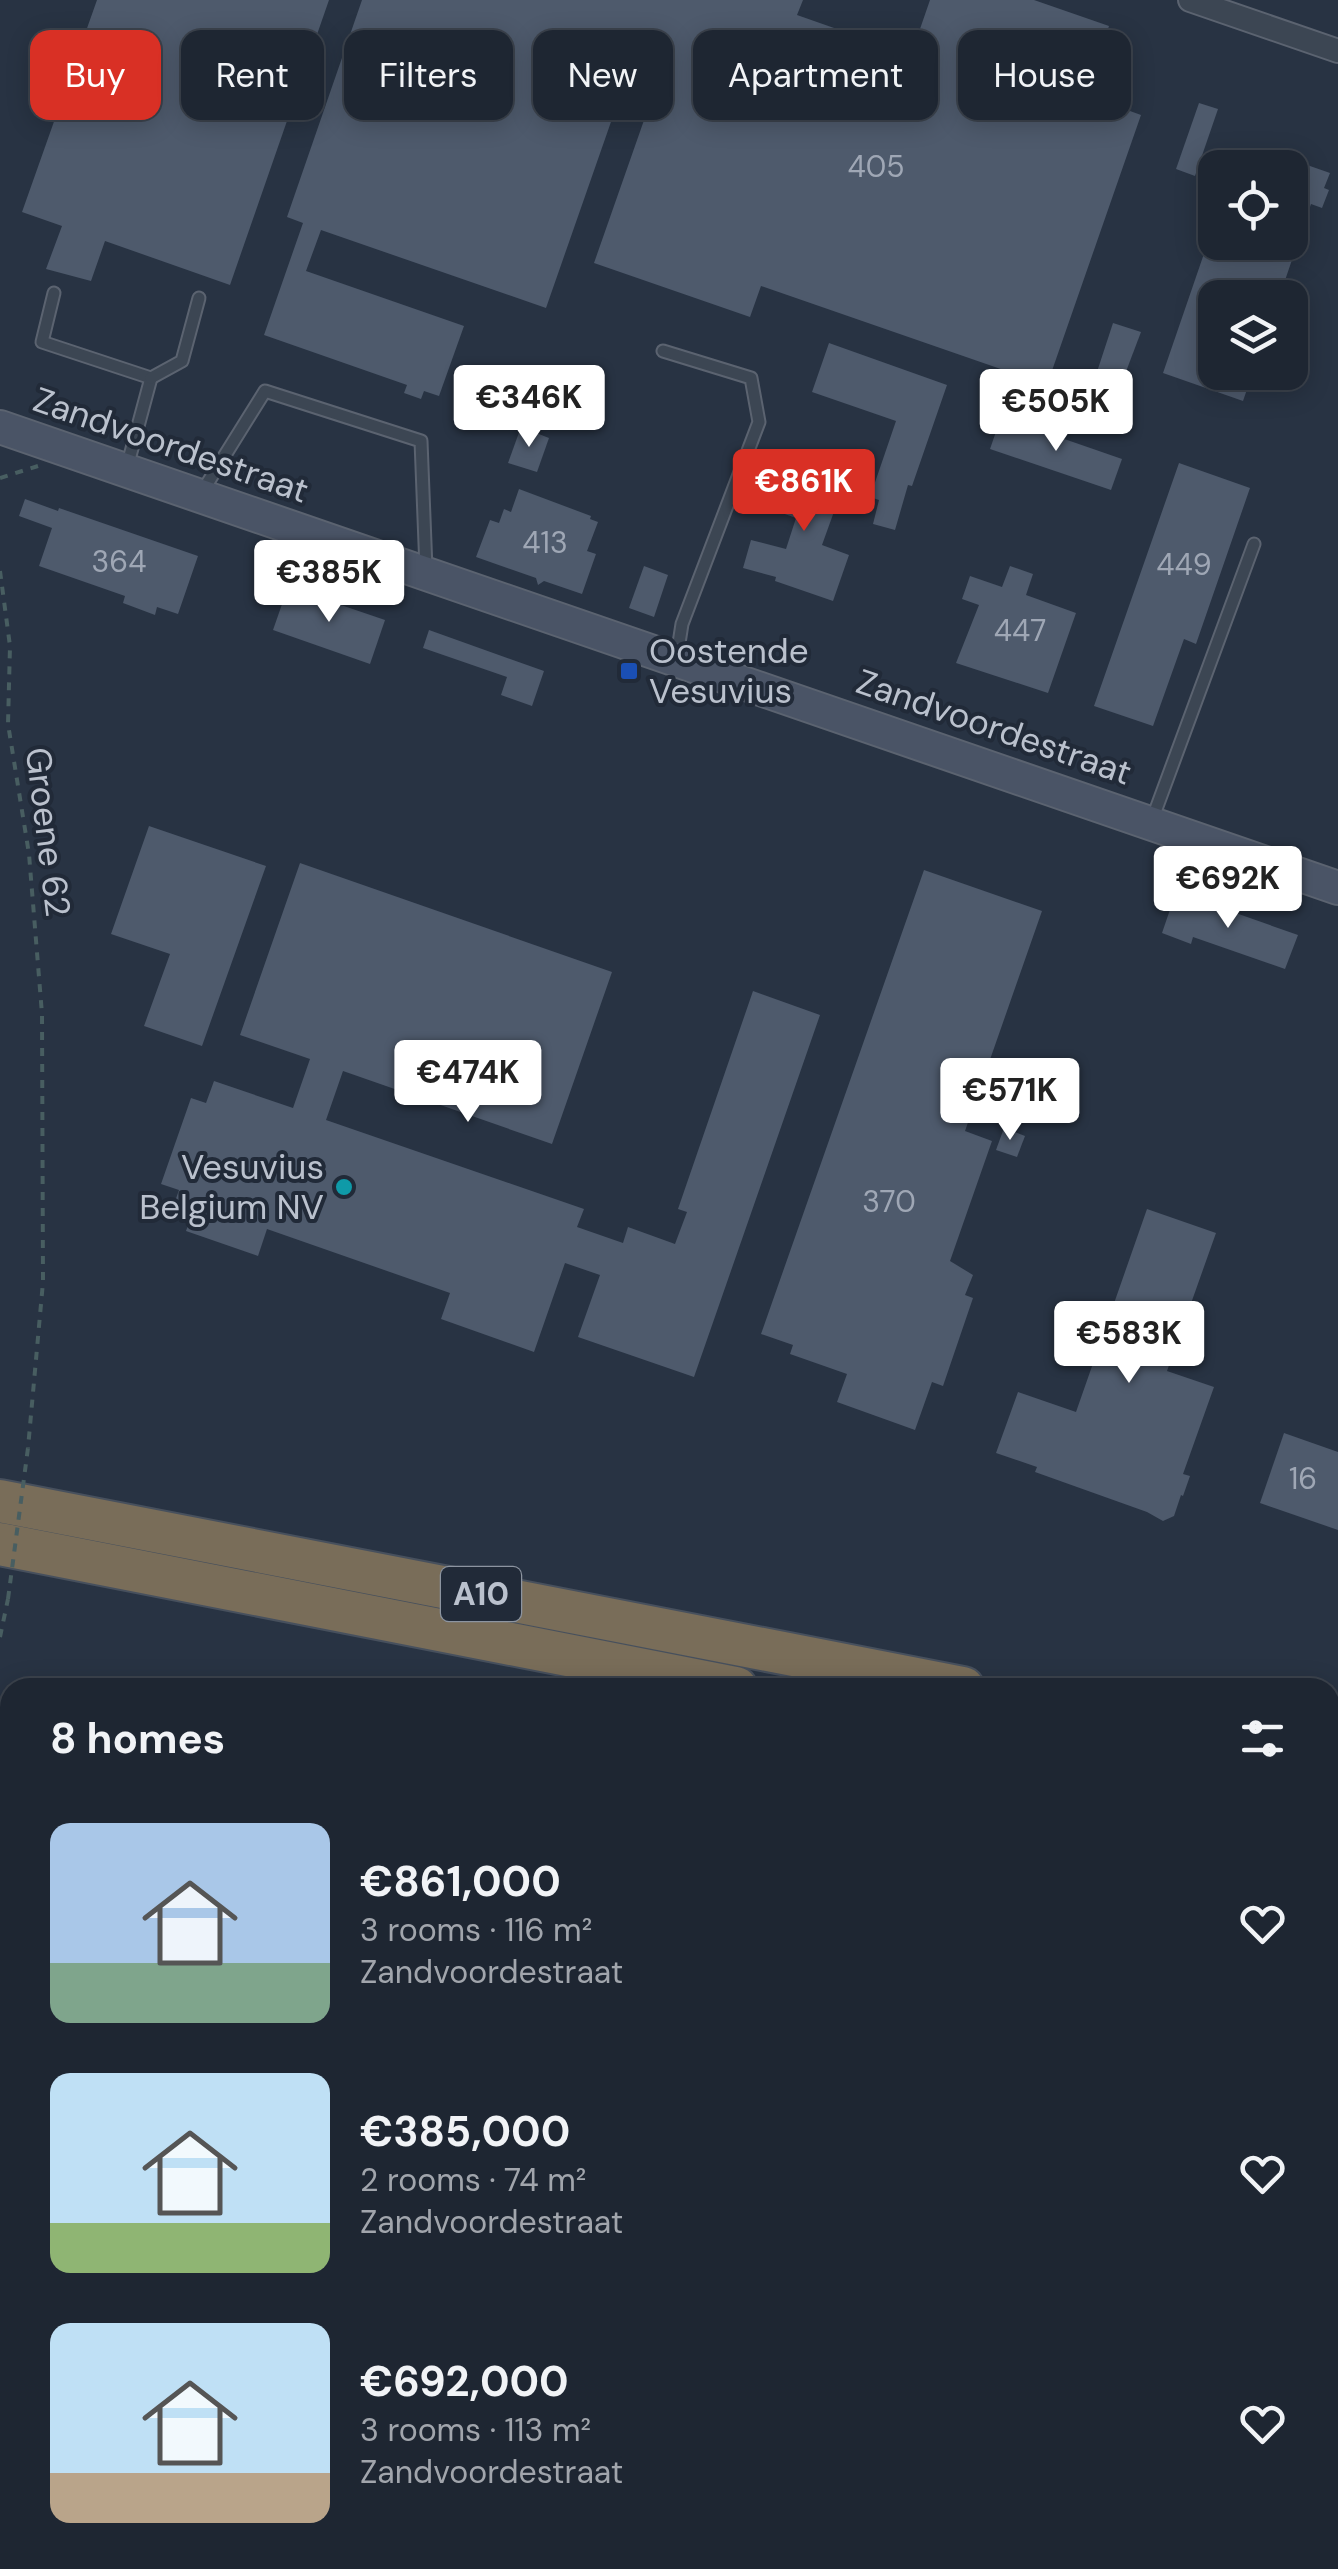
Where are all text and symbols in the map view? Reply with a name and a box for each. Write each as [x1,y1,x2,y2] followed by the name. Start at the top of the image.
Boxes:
[30,30,161,120] chip: Buy
[181,30,324,120] chip: Rent
[344,30,513,120] chip: Filters
[533,30,673,120] chip: New
[693,30,938,120] chip: Apartment
[958,30,1131,120] chip: House
[847,147,905,186] house number: 405
[1198,150,1308,390] map controls
[1198,150,1308,260] button: locate
[1198,280,1308,390] button: layers
[459,365,599,450] pin: €346K
[986,369,1126,454] pin: €505K
[27,376,315,514] street label: Zandvoordestraat
[476,376,582,418] text: €346K
[1002,380,1110,422] text: €505K
[734,449,874,534] pin: €861K
[755,460,853,502] text: €861K
[522,523,568,562] house number: 413
[259,540,399,625] pin: €385K
[92,542,146,581] house number: 364
[1156,545,1212,584] house number: 449
[276,551,382,593] text: €385K
[994,611,1046,650] house number: 447
[649,628,809,714] place label: Oostende Vesuvius
[850,658,1138,796] street label: Zandvoordestraat
[618,660,640,682] marker: Oostende Vesuvius
[15,745,81,919] street label: Groene 62
[1158,846,1298,931] pin: €692K
[1176,857,1280,899] text: €692K
[398,1040,538,1125] pin: €474K
[416,1051,520,1093] text: €474K
[940,1058,1080,1143] pin: €571K
[962,1069,1058,1111] text: €571K
[139,1144,324,1230] place label: Vesuvius Belgium NV
[333,1176,355,1198] marker: Vesuvius Belgium NV
[862,1182,916,1221] house number: 370
[1059,1301,1199,1386] pin: €583K
[1076,1312,1182,1354] text: €583K
[1289,1459,1317,1498] house number: 16
[441,1567,521,1621] road number: A10
[50,1711,225,1766] text: 8 homes
[1235,1711,1290,1766] icon: filters
[360,1854,561,1909] text: €861,000
[130,1863,250,1983] icon: home
[1235,1896,1290,1951] icon: heart
[360,1909,592,1951] text: 3 rooms · 116 m²
[360,1951,623,1993] text: Zandvoordestraat
[360,2104,570,2159] text: €385,000
[130,2113,250,2233] icon: home
[1235,2146,1290,2201] icon: heart
[360,2159,586,2201] text: 2 rooms · 74 m²
[360,2201,623,2243] text: Zandvoordestraat
[360,2354,569,2409] text: €692,000
[130,2363,250,2483] icon: home
[1235,2396,1290,2451] icon: heart
[360,2409,591,2451] text: 3 rooms · 113 m²
[360,2451,623,2493] text: Zandvoordestraat

